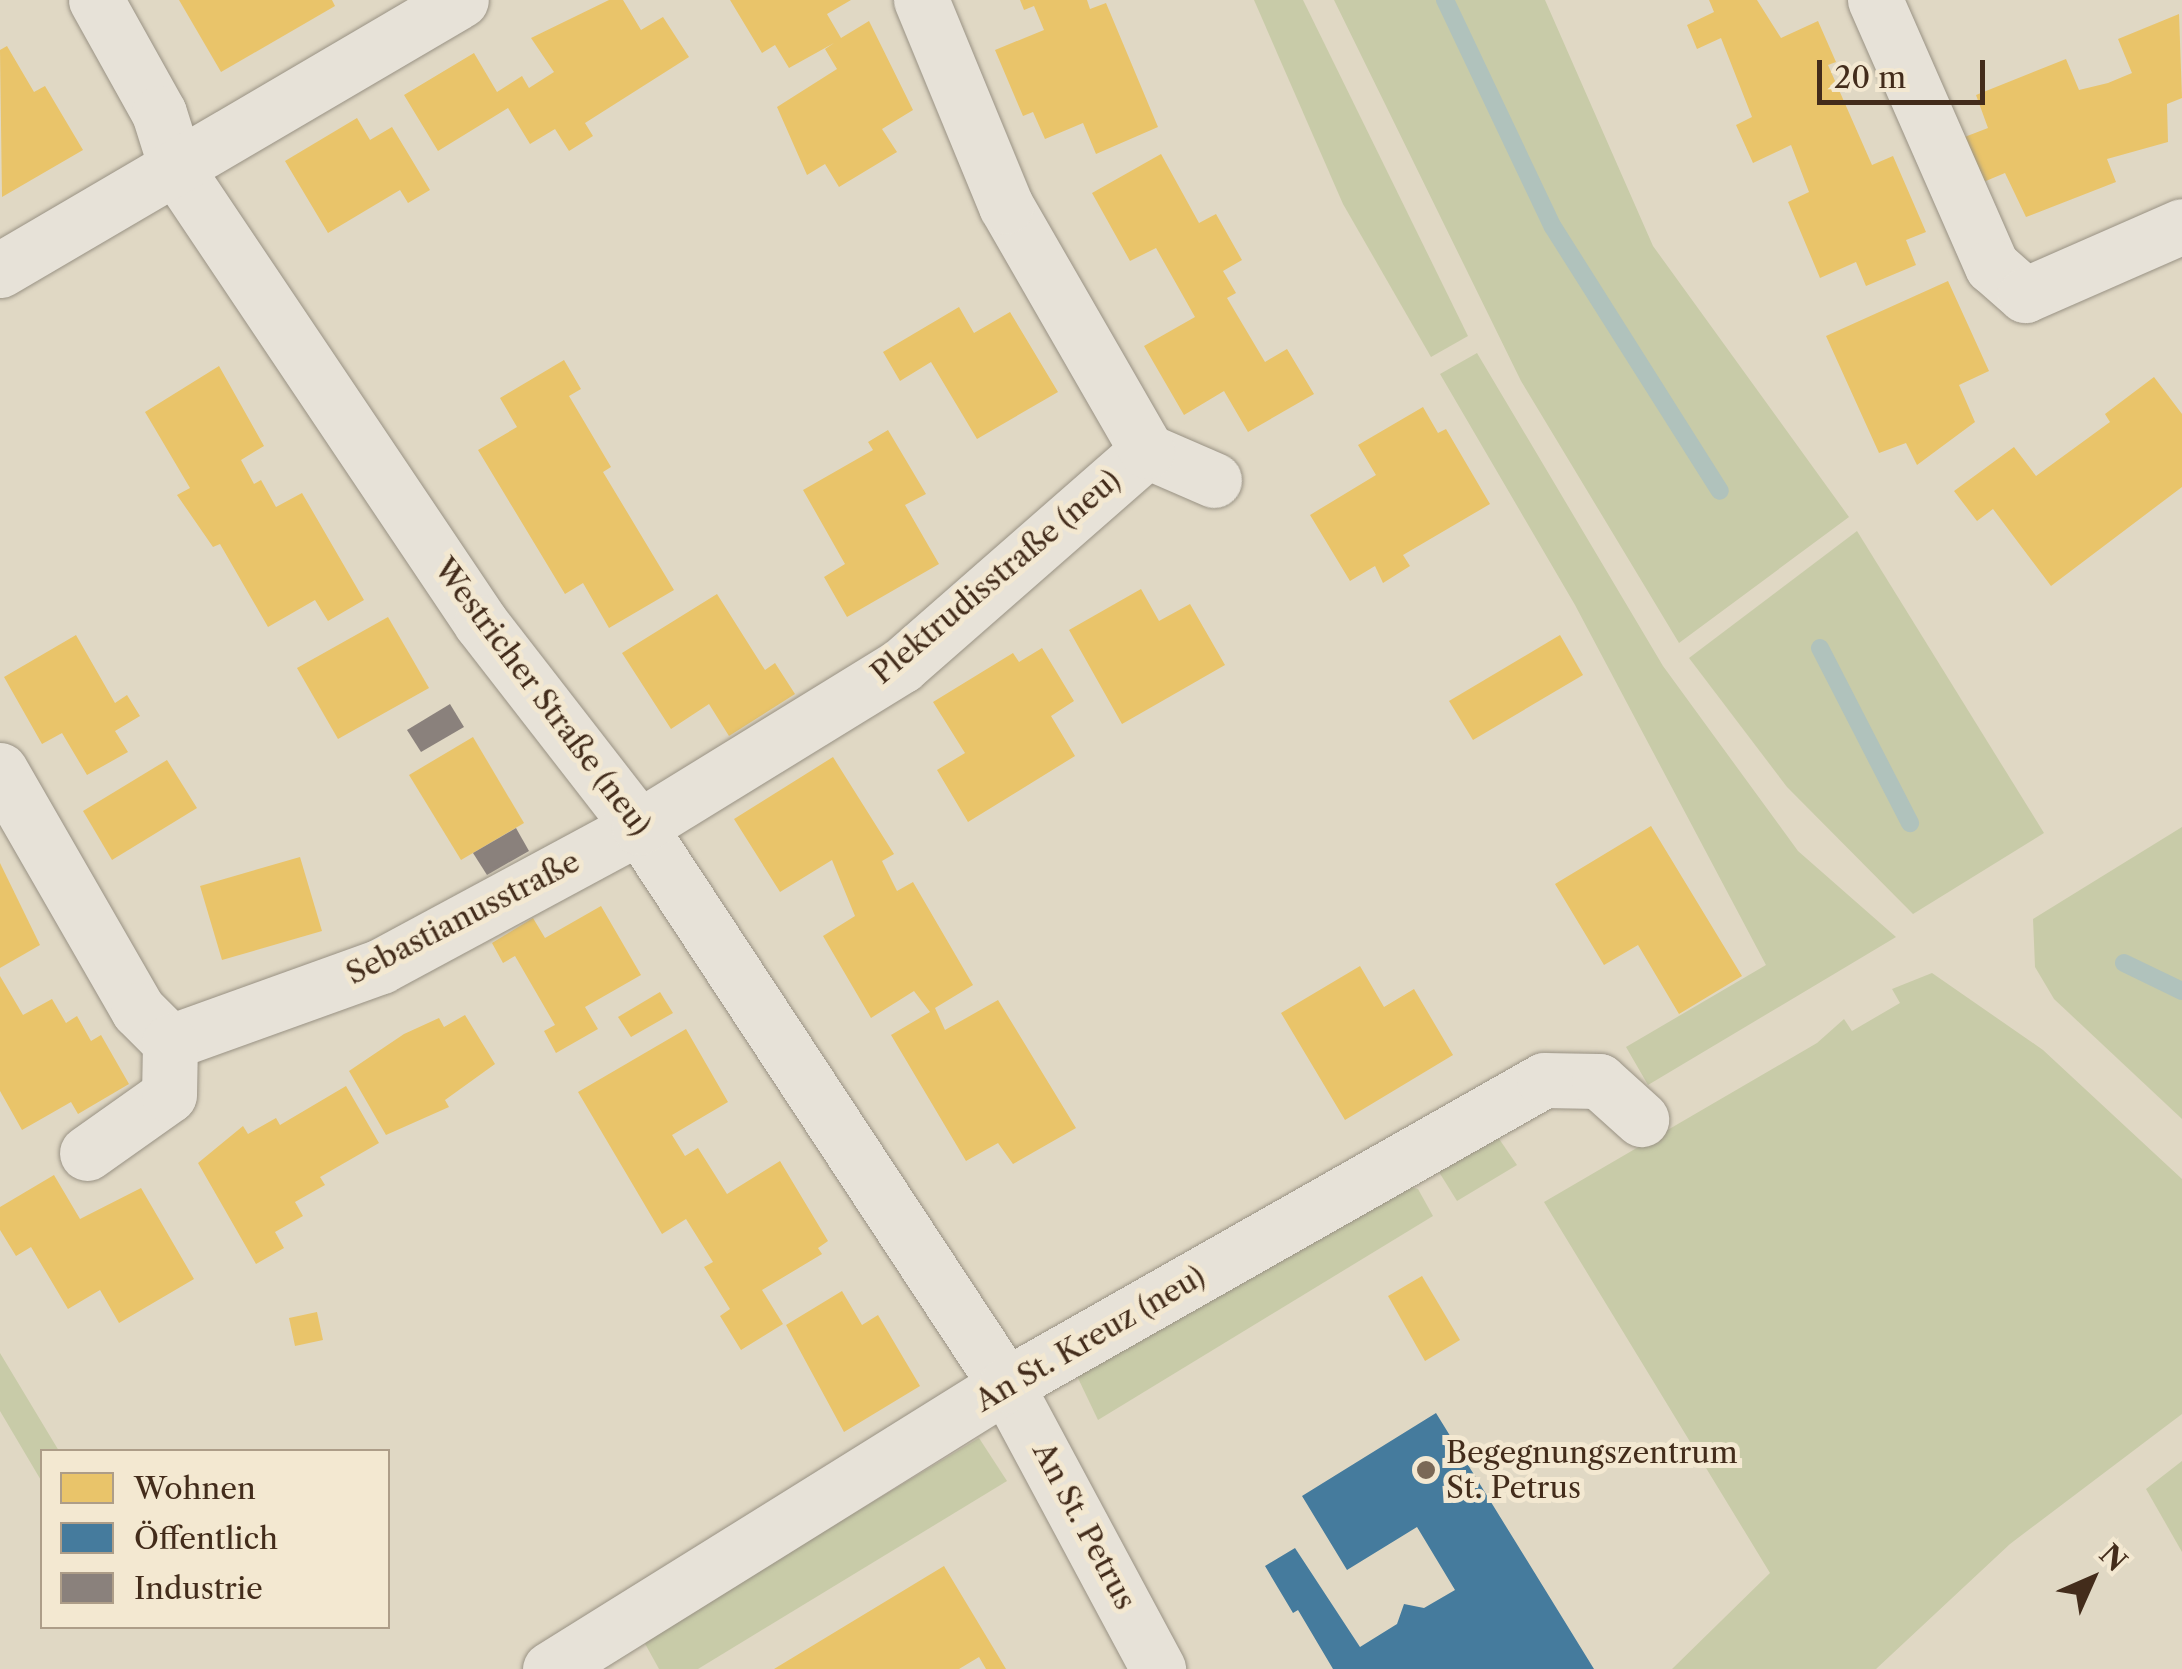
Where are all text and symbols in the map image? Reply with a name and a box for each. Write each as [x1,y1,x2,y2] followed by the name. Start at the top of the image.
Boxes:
[1822,40,1990,102] scale bar
[1834,59,1906,96] text: 20 m
[864,462,1128,692] street label: Plektrudisstraße (neu)
[426,551,658,843] street label: Westricher Straße (neu)
[340,844,586,992] street label: Sebastianusstraße
[969,1259,1211,1419] street label: An St. Kreuz (neu)
[1446,1435,1738,1506] place label: Begegnungszentrum St. Petrus
[1025,1436,1143,1616] street label: An St. Petrus
[40,1449,390,1629] legend
[1415,1459,1437,1481] marker: Begegnungszentrum St. Petrus
[134,1470,256,1507] text: Wohnen
[134,1520,278,1557] text: Öffentlich
[2042,1529,2142,1629] north arrow
[2093,1537,2134,1578] text: N
[134,1570,263,1607] text: Industrie

